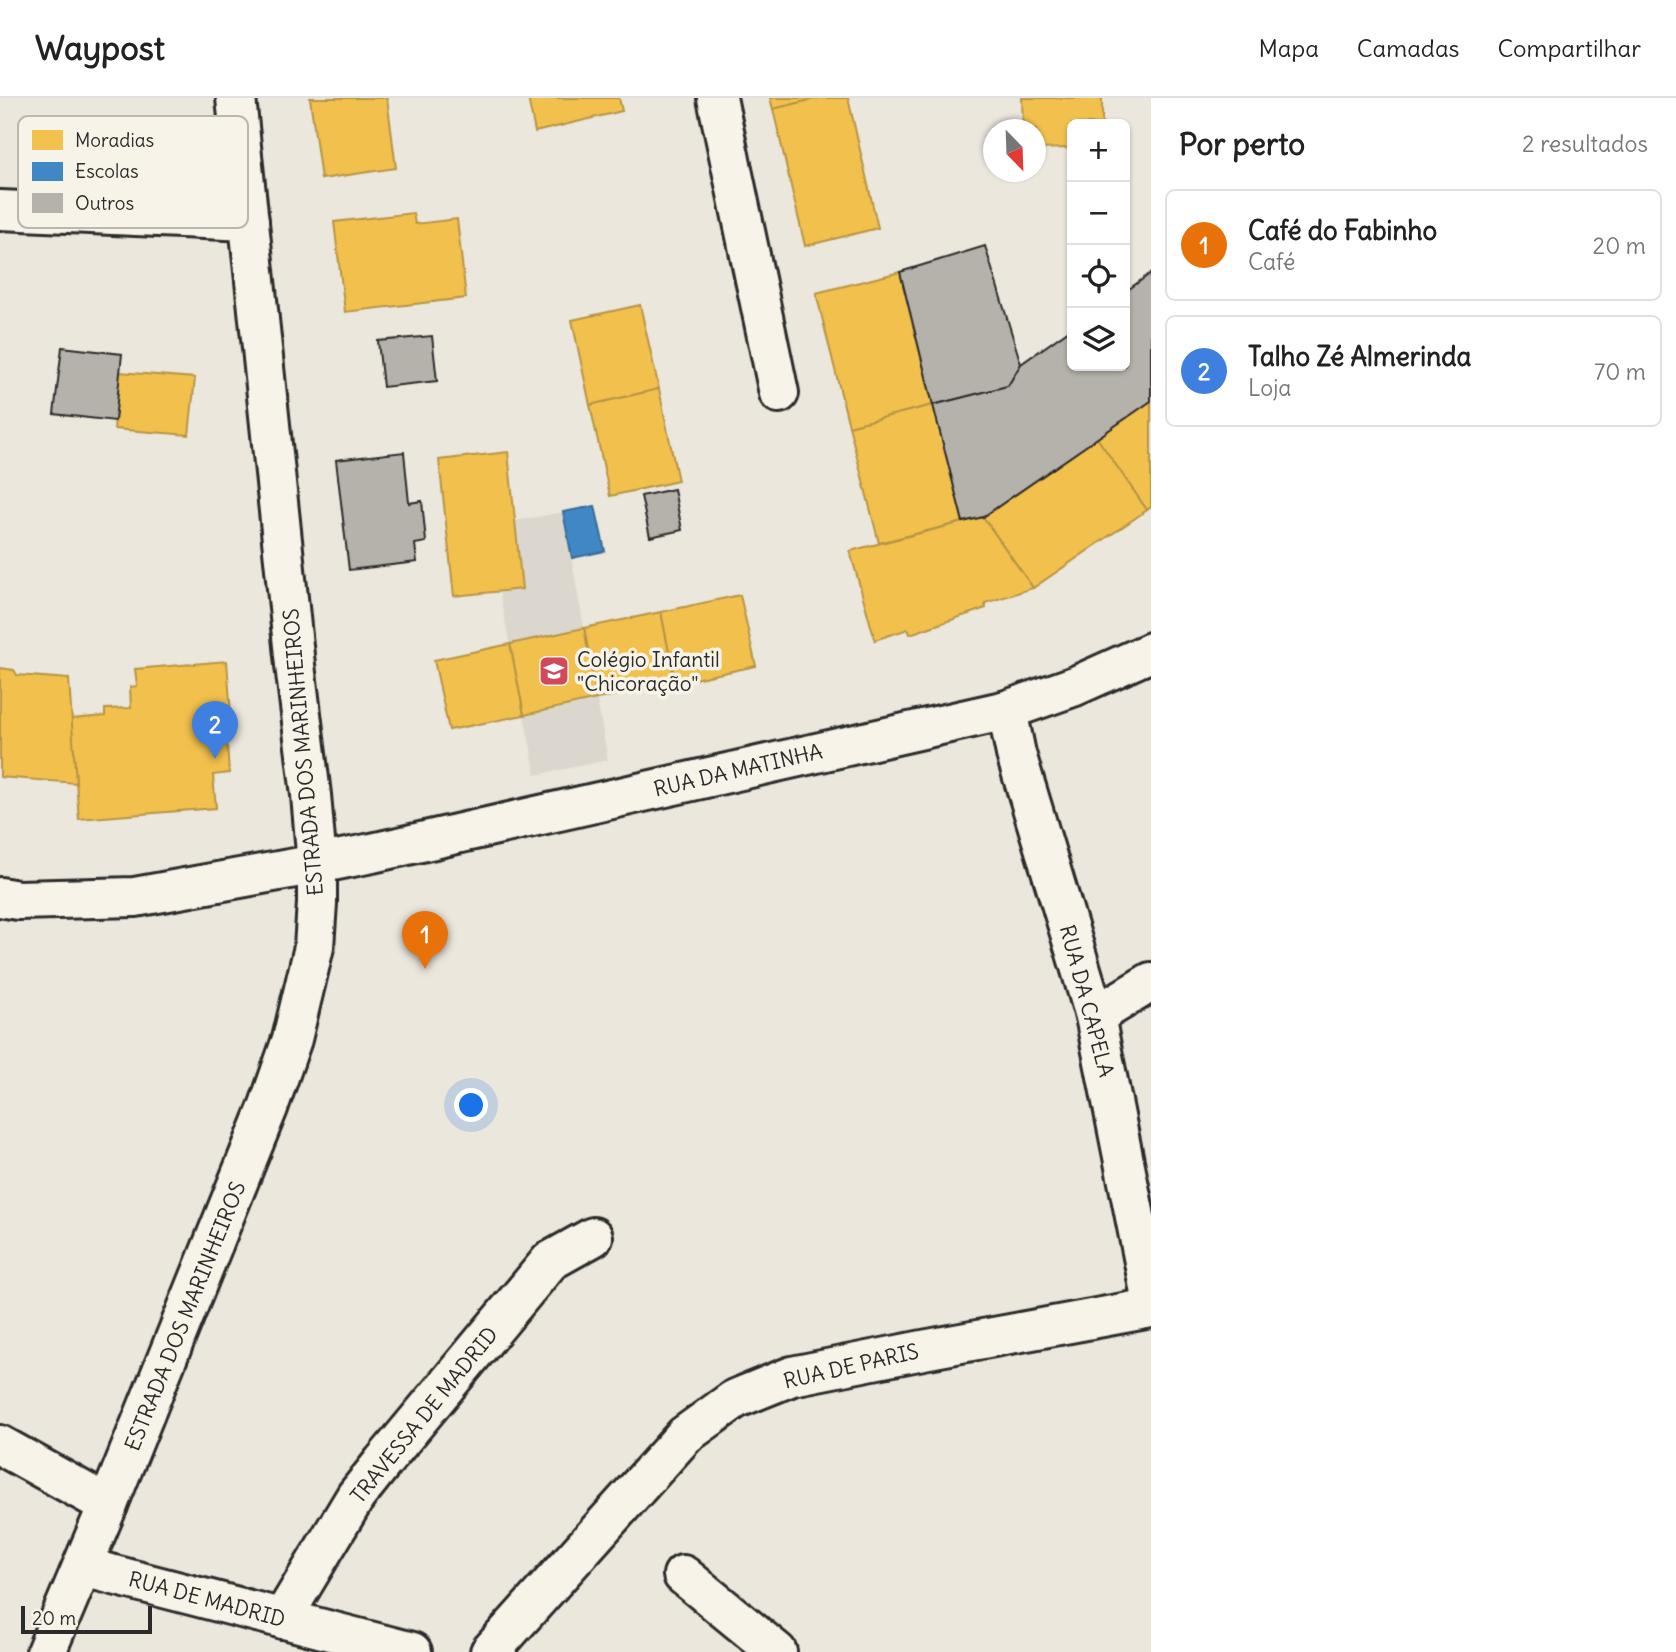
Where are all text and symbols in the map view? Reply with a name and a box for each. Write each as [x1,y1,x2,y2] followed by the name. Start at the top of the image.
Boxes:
[35,27,165,69] text: Waypost
[1258,33,1319,63] text: Mapa
[1357,33,1460,63] text: Camadas
[1498,33,1641,63] text: Compartilhar
[18,116,248,228] legend
[983,119,1046,182] north arrow
[1067,119,1130,371] map controls
[1067,119,1130,182] button: +
[1179,125,1305,163] text: Por perto
[75,128,154,152] text: Moradias
[1522,129,1648,158] text: 2 resultados
[75,159,139,183] text: Escolas
[1067,182,1130,245] button: −
[75,191,134,215] text: Outros
[1248,214,1437,247] text: Café do Fabinho
[1199,231,1209,260] text: 1
[1593,231,1646,260] text: 20 m
[1067,245,1130,308] button: locate
[1248,247,1295,276] text: Café
[1067,308,1130,371] button: layers
[1248,340,1471,373] text: Talho Zé Almerinda
[1198,357,1210,386] text: 2
[1594,357,1646,386] text: 70 m
[1248,373,1291,402] text: Loja
[277,607,329,897] street label: ESTRADA DOS MARINHEIROS
[577,646,720,697] place label: Colégio Infantil "Chicoração"
[537,654,571,688] school or university icon: Colégio Infantil "Chicoração"
[192,701,238,759] pin: 2
[651,737,825,803] street label: RUA DA MATINHA
[402,911,448,969] pin: 1
[1054,922,1120,1080] street label: RUA DA CAPELA
[454,1088,488,1122] your location
[119,1177,251,1455] street label: ESTRADA DOS MARINHEIROS
[344,1321,504,1509] street label: TRAVESSA DE MADRID
[781,1337,921,1395] street label: RUA DE PARIS
[126,1565,288,1633] street label: RUA DE MADRID
[21,1603,152,1635] scale bar
[32,1606,76,1630] text: 20 m

